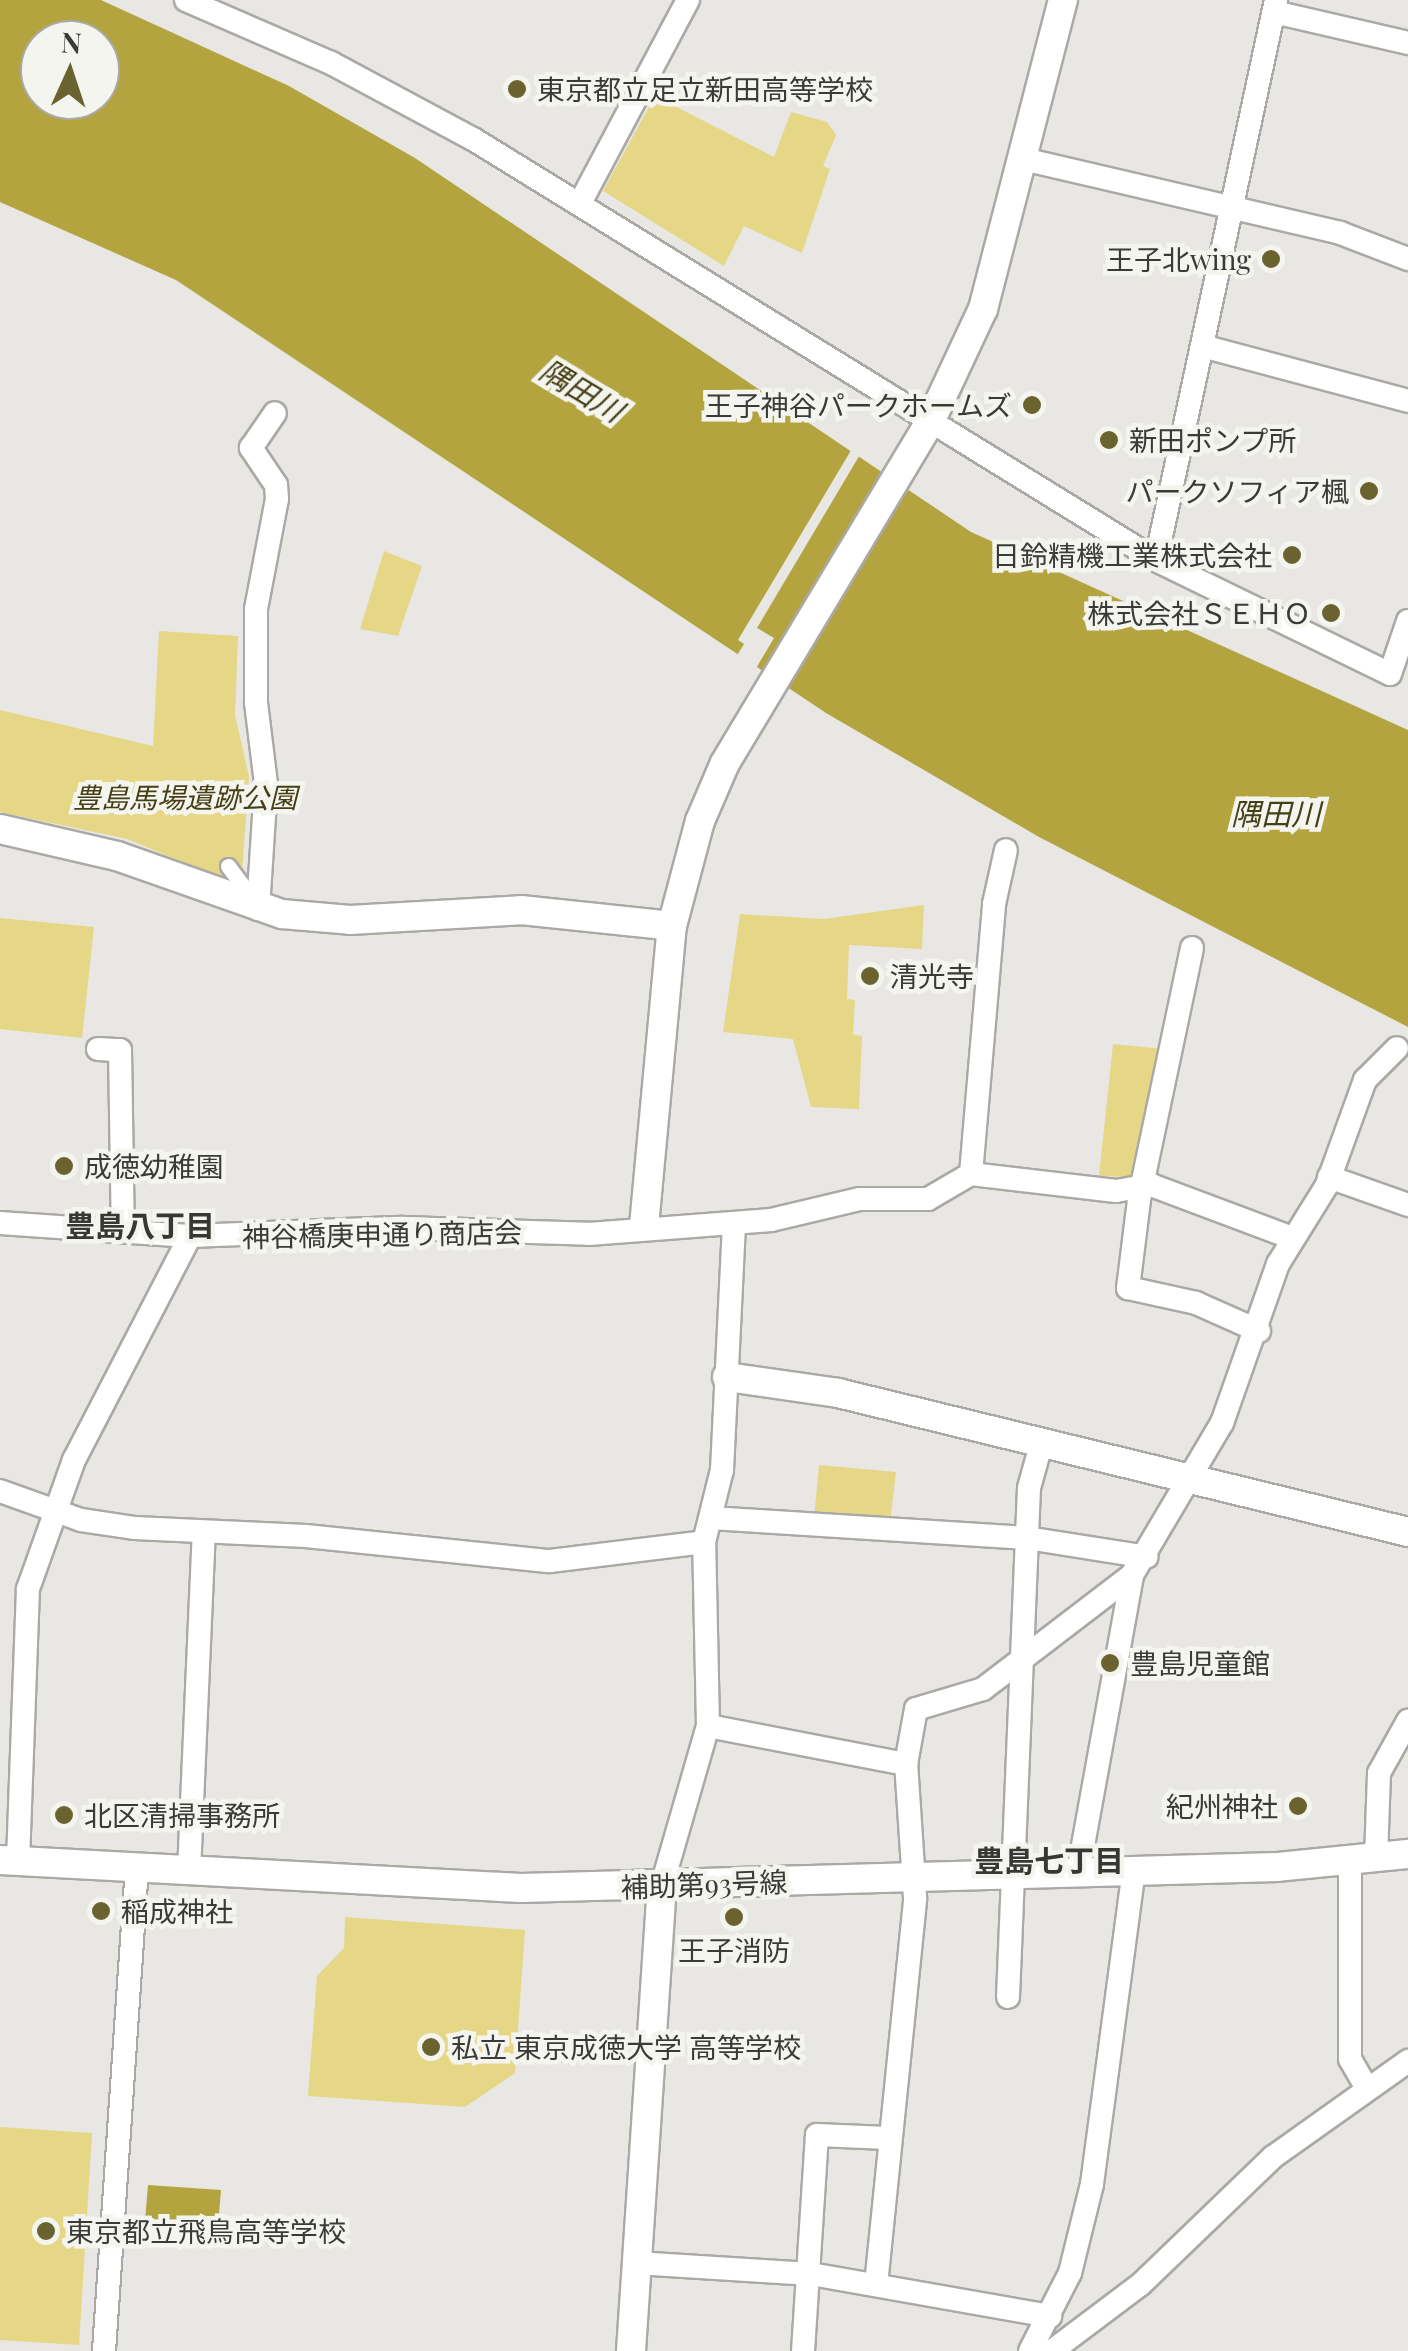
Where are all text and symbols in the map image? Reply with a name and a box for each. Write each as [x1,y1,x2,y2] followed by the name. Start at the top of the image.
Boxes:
[20,20,120,120] north arrow
[60,23,83,61] text: N
[537,72,873,106] place label: 東京都立足立新田高等学校
[506,78,528,100] marker: 東京都立足立新田高等学校
[1106,242,1251,276] place label: 王子北wing
[1260,248,1282,270] marker: 王子北wing
[534,351,630,429] water label: 隅田川
[704,388,1012,422] place label: 王子神谷パークホームズ
[1021,394,1043,416] marker: 王子神谷パークホームズ
[1129,423,1297,457] place label: 新田ポンプ所
[1098,429,1120,451] marker: 新田ポンプ所
[1125,474,1349,508] place label: パークソフィア楓
[1358,480,1380,502] marker: パークソフィア楓
[992,538,1272,572] place label: 日鈴精機工業株式会社
[1281,544,1303,566] marker: 日鈴精機工業株式会社
[1087,596,1311,630] place label: 株式会社ＳＥＨＯ
[1320,602,1342,624] marker: 株式会社ＳＥＨＯ
[73,780,297,814] park label: 豊島馬場遺跡公園
[1231,795,1321,831] water label: 隅田川
[890,959,974,993] place label: 清光寺
[859,965,881,987] marker: 清光寺
[84,1149,224,1183] place label: 成徳幼稚園
[53,1155,75,1177] marker: 成徳幼稚園
[65,1207,215,1243] district label: 豊島八丁目
[242,1215,522,1253] street label: 神谷橋庚申通り商店会
[1130,1646,1270,1680] place label: 豊島児童館
[1099,1652,1121,1674] marker: 豊島児童館
[1166,1789,1278,1823] place label: 紀州神社
[1287,1795,1309,1817] marker: 紀州神社
[84,1798,280,1832] place label: 北区清掃事務所
[53,1804,75,1826] marker: 北区清掃事務所
[974,1842,1124,1878] district label: 豊島七丁目
[620,1864,788,1904] street label: 補助第93号線
[121,1894,233,1928] place label: 稲成神社
[90,1900,112,1922] marker: 稲成神社
[723,1906,745,1928] marker: 王子消防
[678,1933,790,1967] place label: 王子消防
[451,2030,801,2064] place label: 私立 東京成徳大学 高等学校
[420,2036,442,2058] marker: 私立 東京成徳大学 高等学校
[66,2214,346,2248] place label: 東京都立飛鳥高等学校
[35,2220,57,2242] marker: 東京都立飛鳥高等学校

